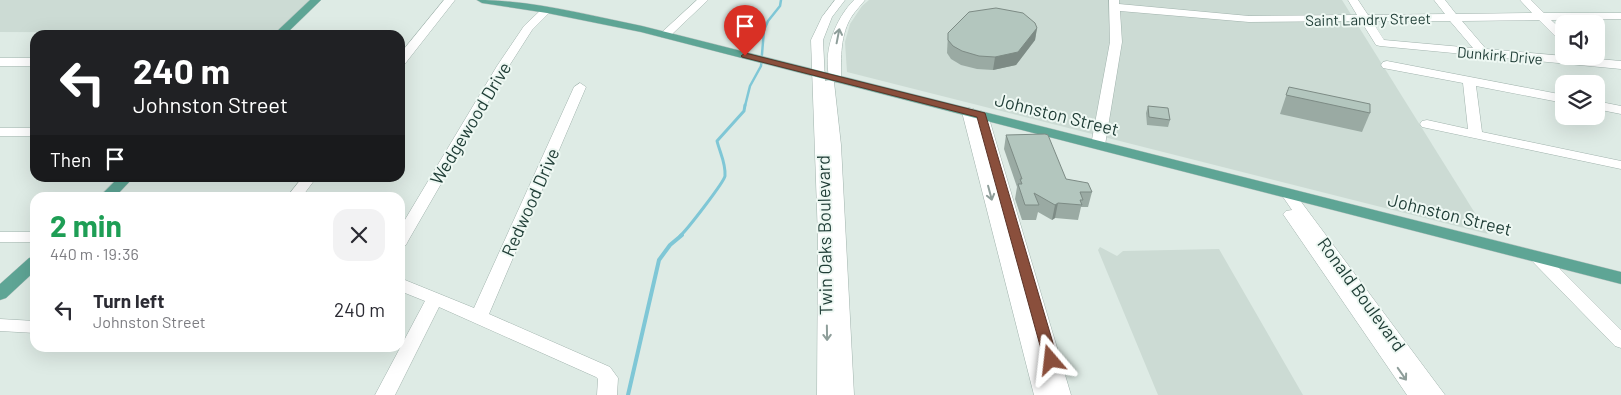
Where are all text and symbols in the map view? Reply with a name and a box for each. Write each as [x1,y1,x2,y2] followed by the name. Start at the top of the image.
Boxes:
[724,5,766,56] pin
[1305,9,1431,29] street label: Saint Landry Street
[731,12,759,40] icon: arrive
[1555,15,1605,125] map controls
[1555,15,1605,65] button: sound
[834,28,843,44] one-way arrow
[1456,42,1544,68] street label: Dunkirk Drive
[133,49,230,91] text: 240 m
[50,50,115,115] icon: left
[425,58,515,188] street label: Wedgewood Drive
[1555,75,1605,125] button: layers
[993,88,1121,140] street label: Johnston Street
[133,91,288,117] text: Johnston Street
[496,144,564,260] street label: Redwood Drive
[101,145,129,173] icon: arrive
[50,148,91,171] text: Then
[812,155,836,315] street label: Twin Oaks Boulevard
[985,185,995,201] one-way arrow
[1386,188,1514,240] street label: Johnston Street
[50,207,122,243] text: 2 min
[333,209,385,261] button: close
[1313,233,1411,355] street label: Ronald Boulevard
[50,244,139,263] text: 440 m · 19:36
[93,289,164,312] text: Turn left
[50,296,78,324] icon: left
[334,298,385,321] text: 240 m
[93,312,206,331] text: Johnston Street
[822,324,832,340] one-way arrow
[1024,333,1076,385] position arrow
[1397,367,1407,381] one-way arrow

